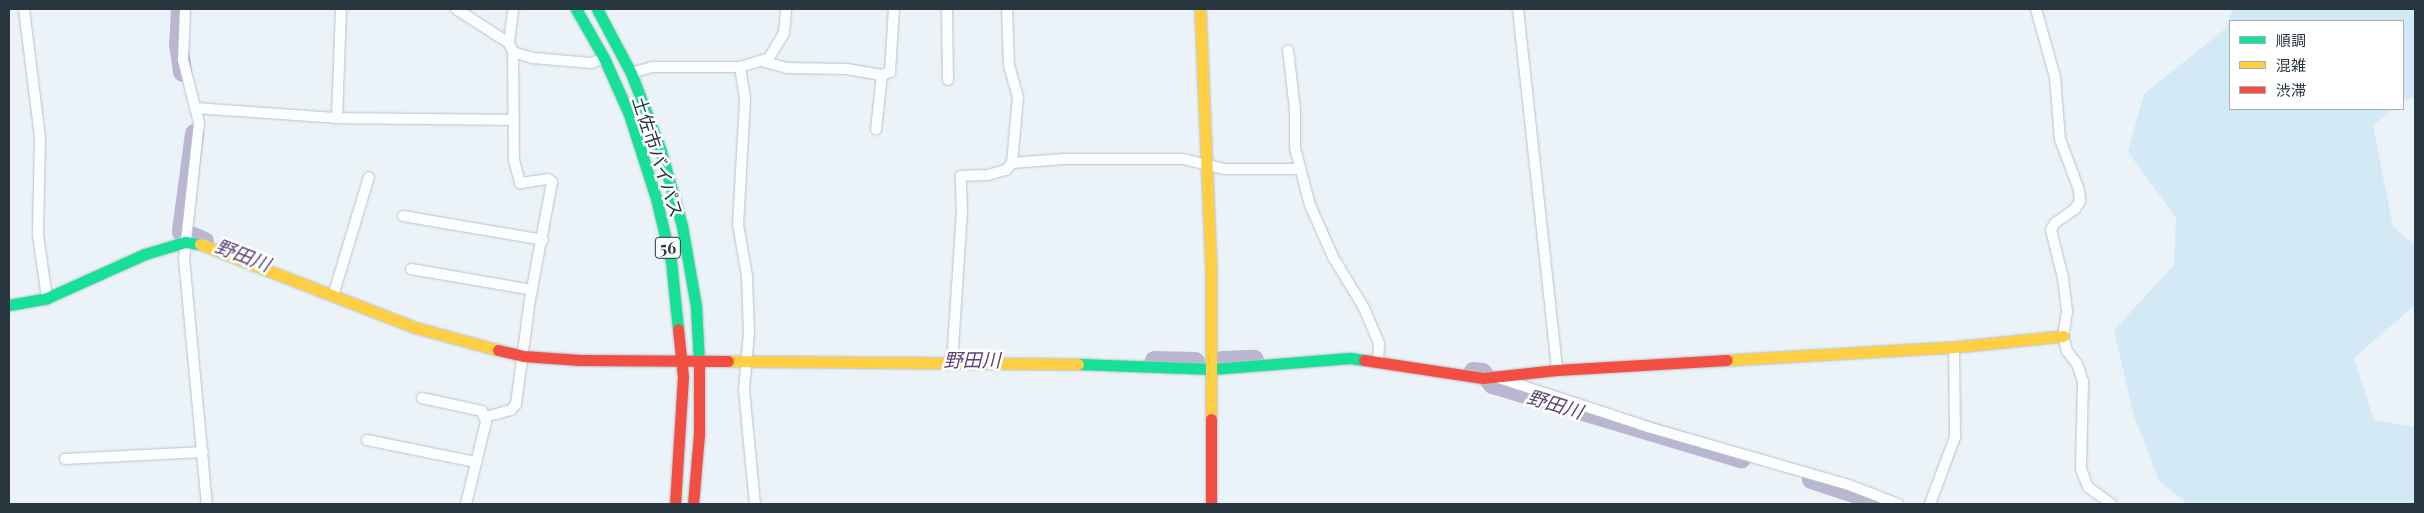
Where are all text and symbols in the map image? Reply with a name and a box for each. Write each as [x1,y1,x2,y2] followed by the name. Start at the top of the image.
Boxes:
[2229,20,2404,110] legend
[2276,30,2306,50] text: 順調
[2276,55,2306,75] text: 混雑
[2276,80,2306,100] text: 渋滞
[628,94,688,220] street label: 土佐市バイパス
[212,234,274,276] water label: 野田川
[654,234,682,262] road number: 56
[944,349,1000,371] water label: 野田川
[1524,385,1586,423] water label: 野田川

